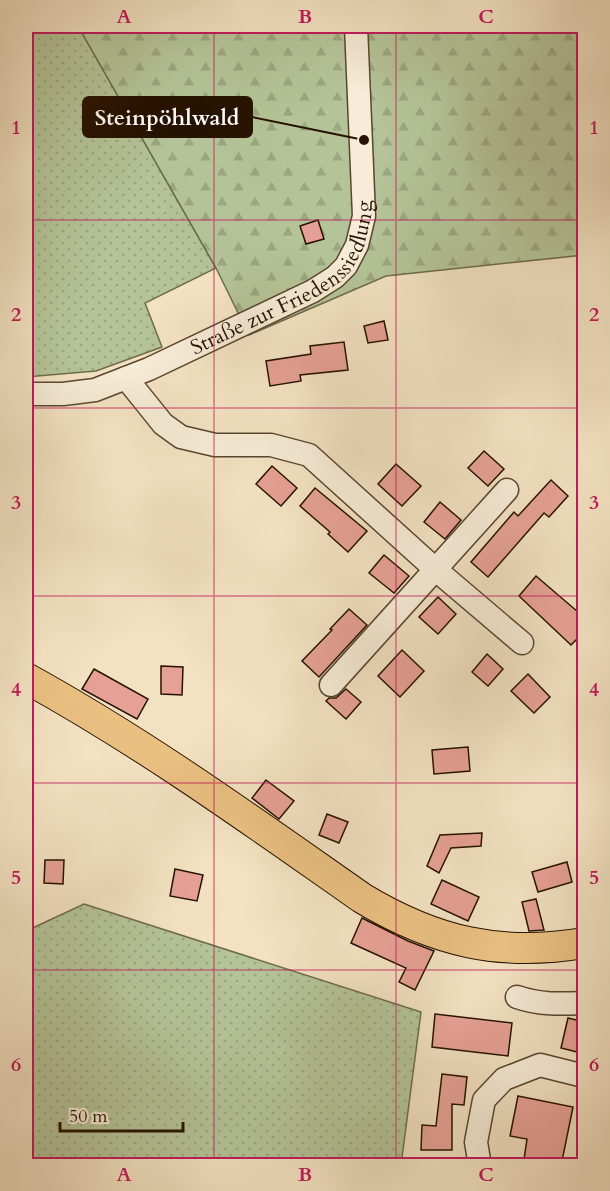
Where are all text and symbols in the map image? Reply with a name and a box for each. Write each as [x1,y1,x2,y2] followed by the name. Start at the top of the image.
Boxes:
[116,3,132,30] text: A
[298,3,312,30] text: B
[478,3,494,30] text: C
[83,97,252,137] callout: Steinpöhlwald
[95,103,240,133] text: Steinpöhlwald
[11,114,21,141] text: 1
[589,114,599,141] text: 1
[186,200,379,362] street label: Straße zur Friedenssiedlung
[11,301,21,328] text: 2
[589,301,599,328] text: 2
[11,489,21,516] text: 3
[589,489,599,516] text: 3
[11,676,21,703] text: 4
[589,676,599,703] text: 4
[11,864,21,891] text: 5
[589,864,599,891] text: 5
[11,1051,21,1078] text: 6
[589,1051,599,1078] text: 6
[60,1095,183,1133] scale bar
[69,1104,108,1129] text: 50 m
[116,1161,132,1188] text: A
[298,1161,312,1188] text: B
[478,1161,494,1188] text: C

